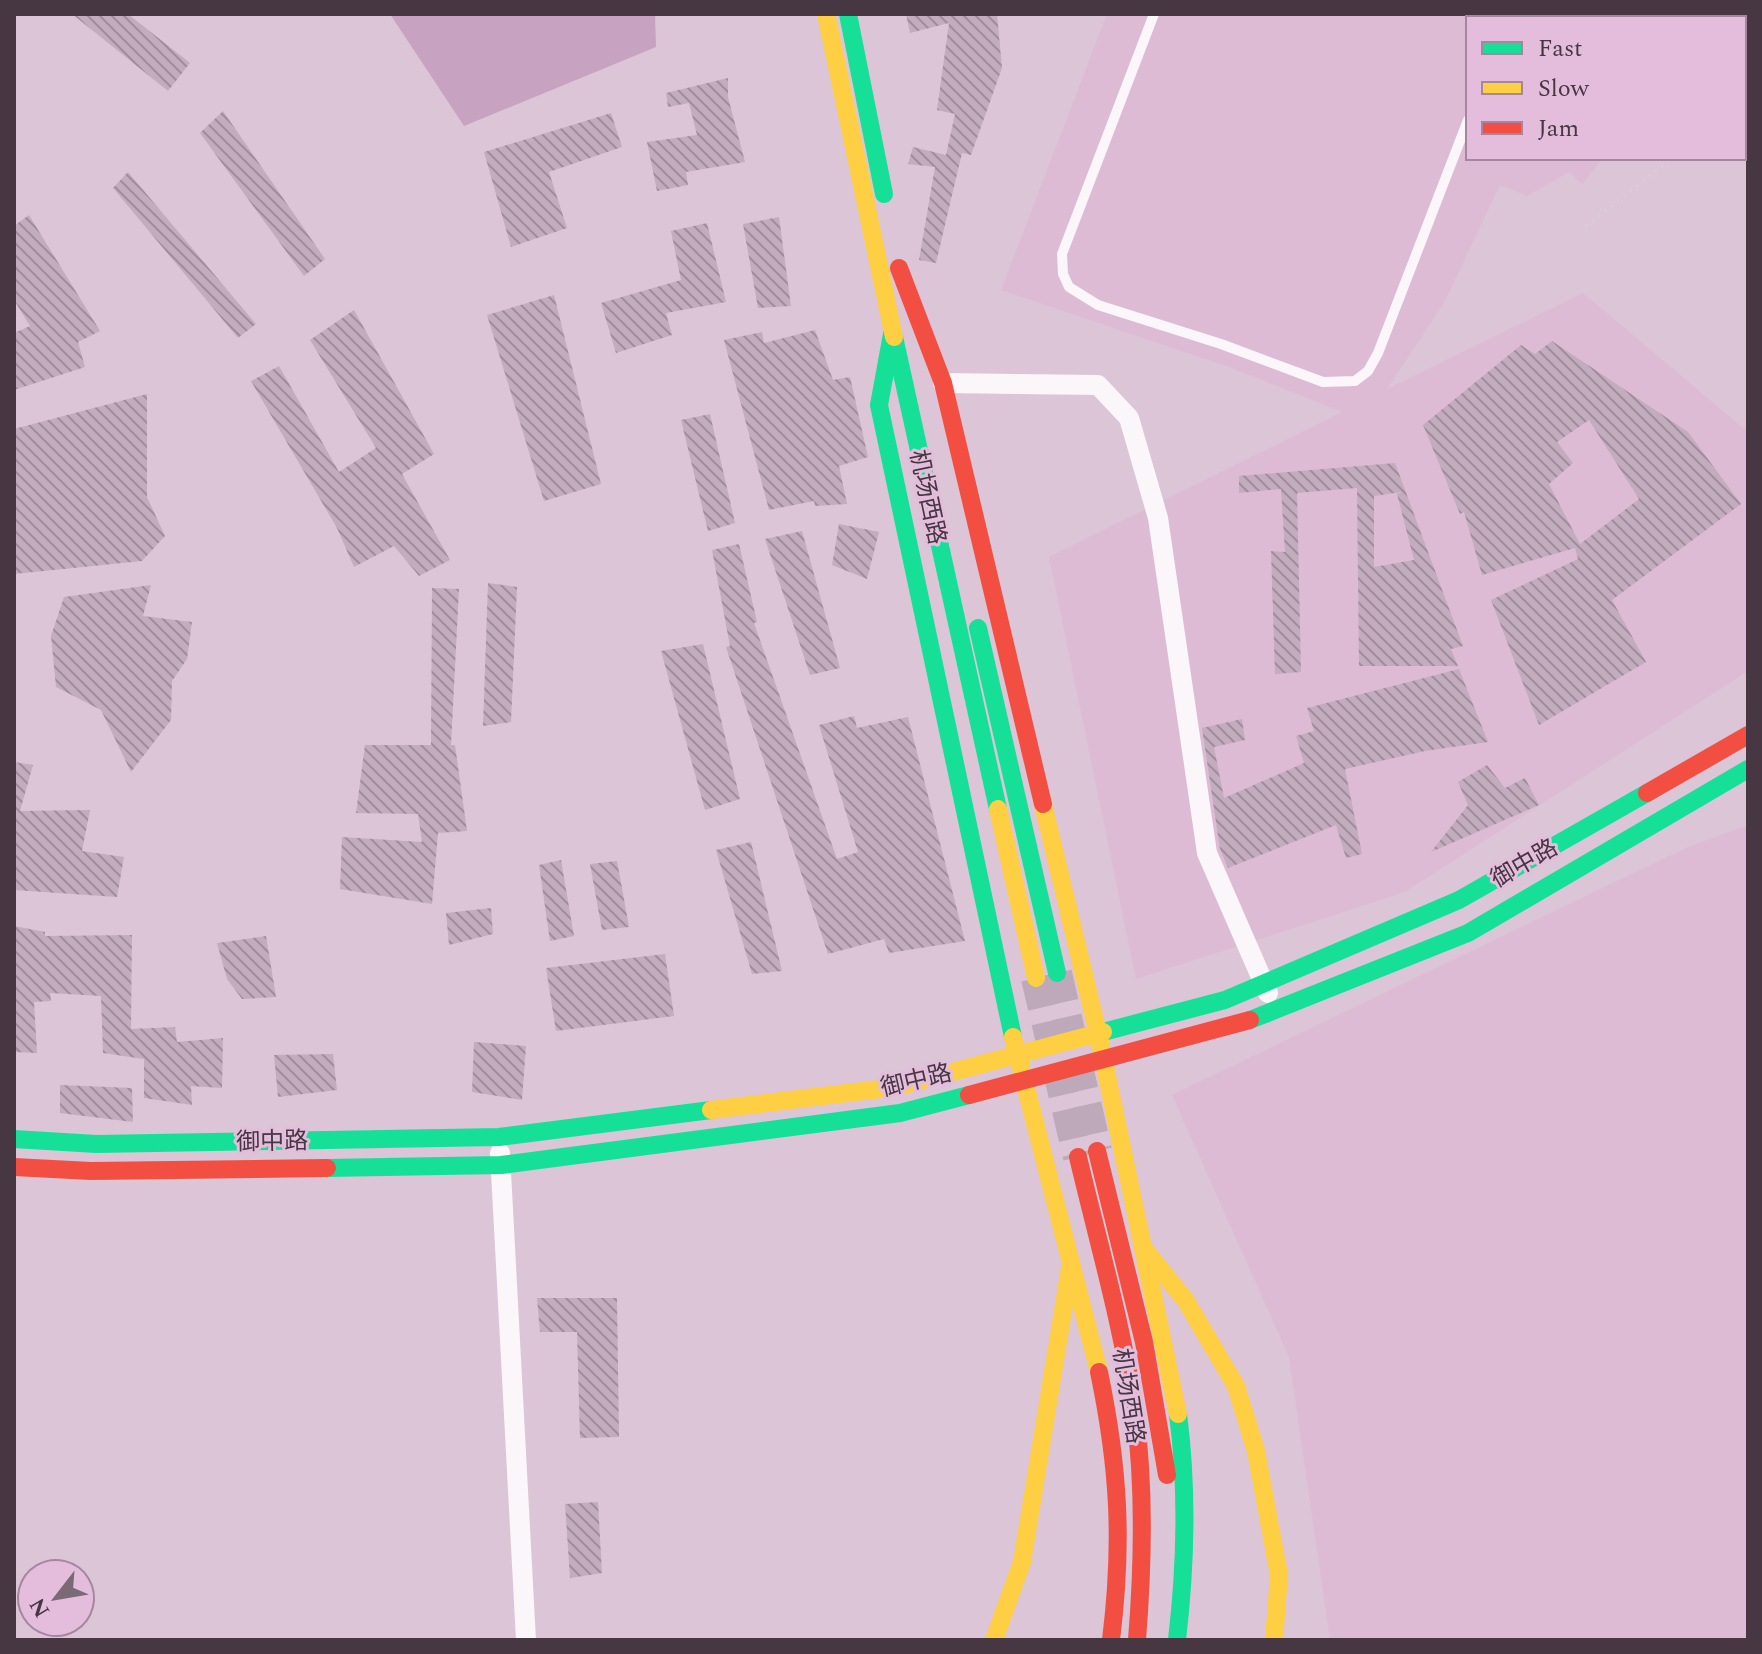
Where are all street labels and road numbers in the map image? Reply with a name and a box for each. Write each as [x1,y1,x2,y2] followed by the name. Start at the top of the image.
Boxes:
[899,447,955,548] street label: 机场西路
[1484,830,1565,897] street label: 御中路
[877,1055,955,1107] street label: 御中路
[236,1123,308,1161] street label: 御中路
[1103,1346,1153,1446] street label: 机场西路

